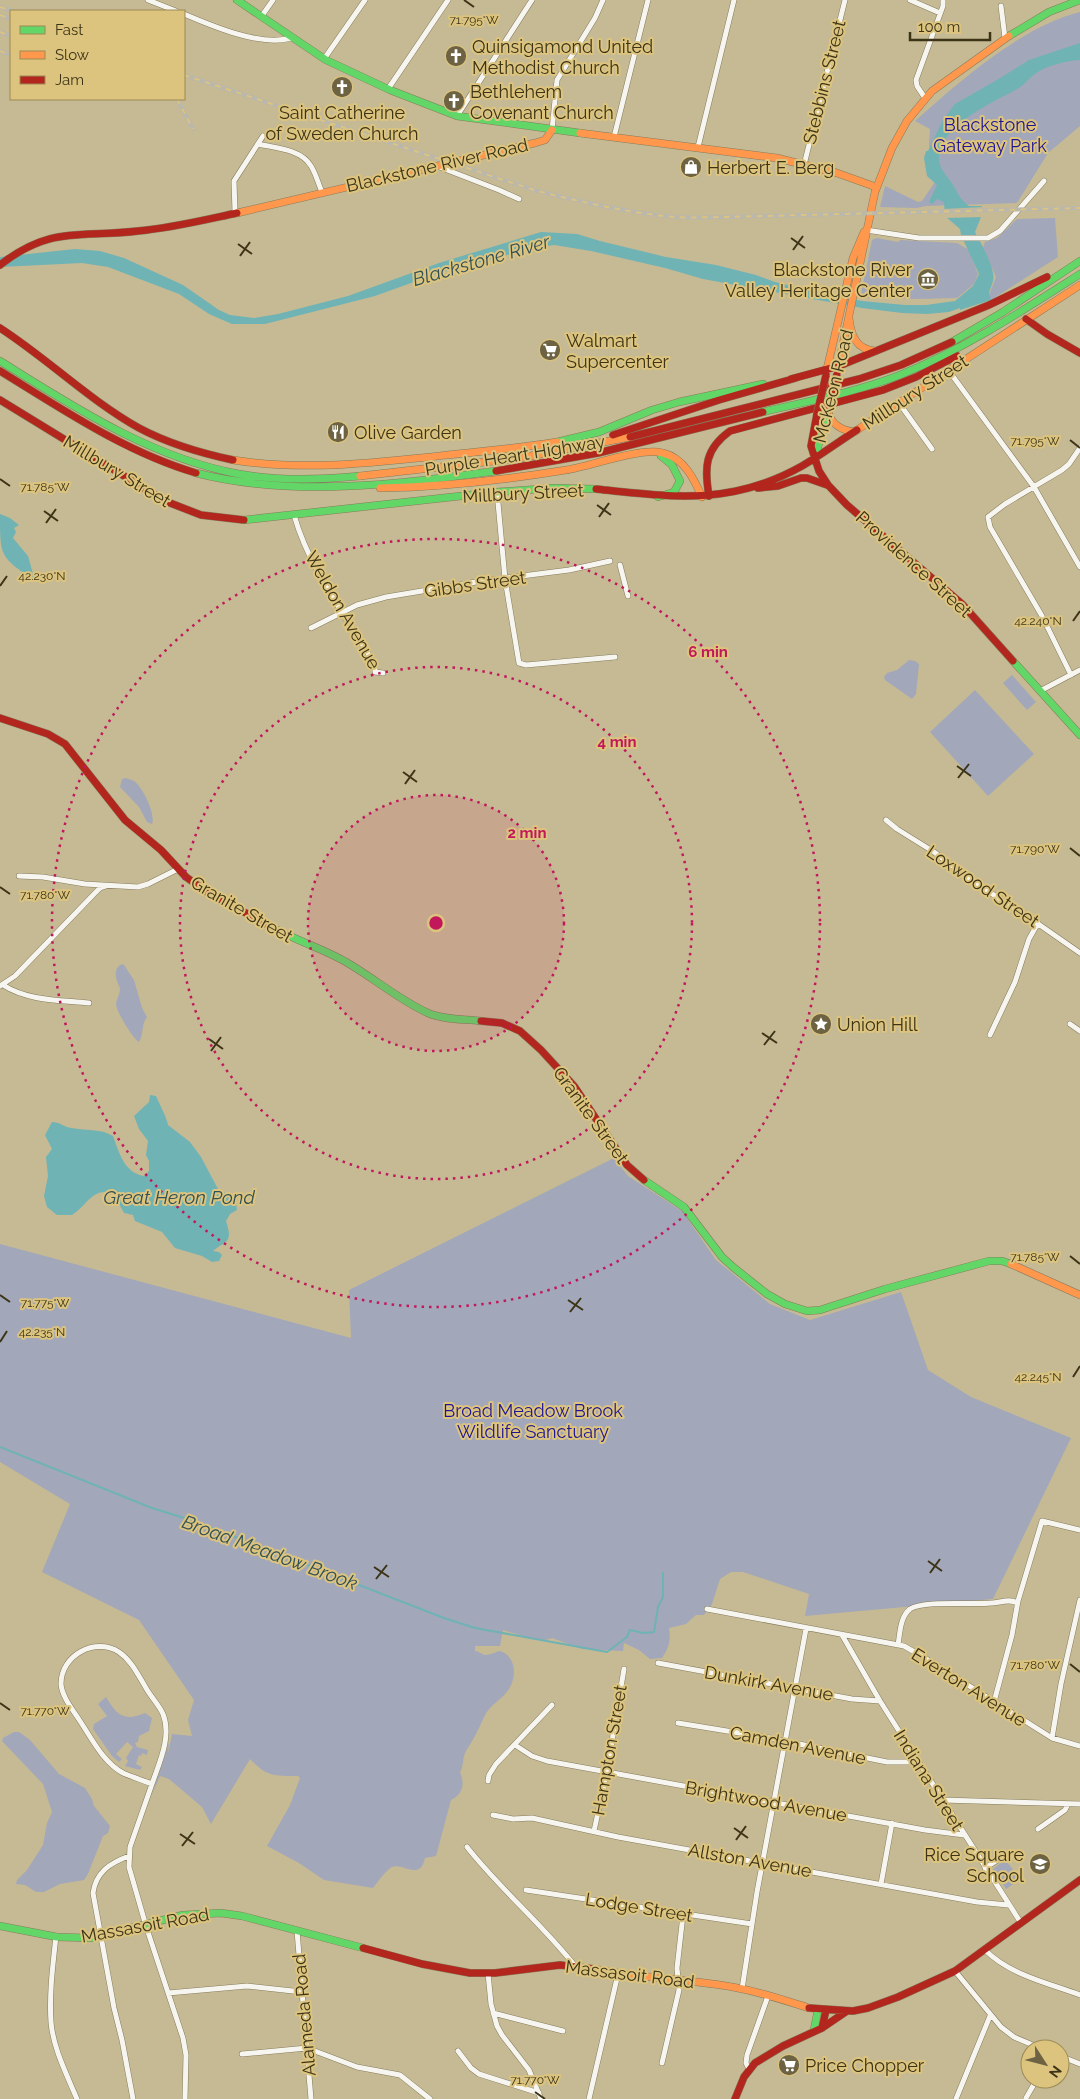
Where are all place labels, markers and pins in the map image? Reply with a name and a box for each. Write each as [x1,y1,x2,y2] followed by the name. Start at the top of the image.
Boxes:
[472,36,653,78] place label: Quinsigamond United Methodist Church
[444,44,468,68] church icon: Quinsigamond United Methodist Church
[330,75,354,99] church icon: Saint Catherine of Sweden Church
[470,81,614,123] place label: Bethlehem Covenant Church
[442,89,466,113] church icon: Bethlehem Covenant Church
[266,102,418,144] place label: Saint Catherine of Sweden Church
[679,155,703,179] shop icon: Herbert E. Berg
[707,157,834,178] place label: Herbert E. Berg
[725,259,913,301] place label: Blackstone River Valley Heritage Center
[916,267,940,291] museum icon: Blackstone River Valley Heritage Center
[566,330,670,372] place label: Walmart Supercenter
[538,338,562,362] supermarket icon: Walmart Supercenter
[326,420,350,444] restaurant icon: Olive Garden
[354,422,462,443] place label: Olive Garden
[427,914,445,932] centre of rings
[809,1012,833,1036] place icon: Union Hill
[837,1014,918,1035] place label: Union Hill
[924,1844,1024,1886] place label: Rice Square School
[1028,1852,1052,1876] school or university icon: Rice Square School
[777,2053,801,2077] supermarket icon: Price Chopper
[805,2055,925,2076] place label: Price Chopper

